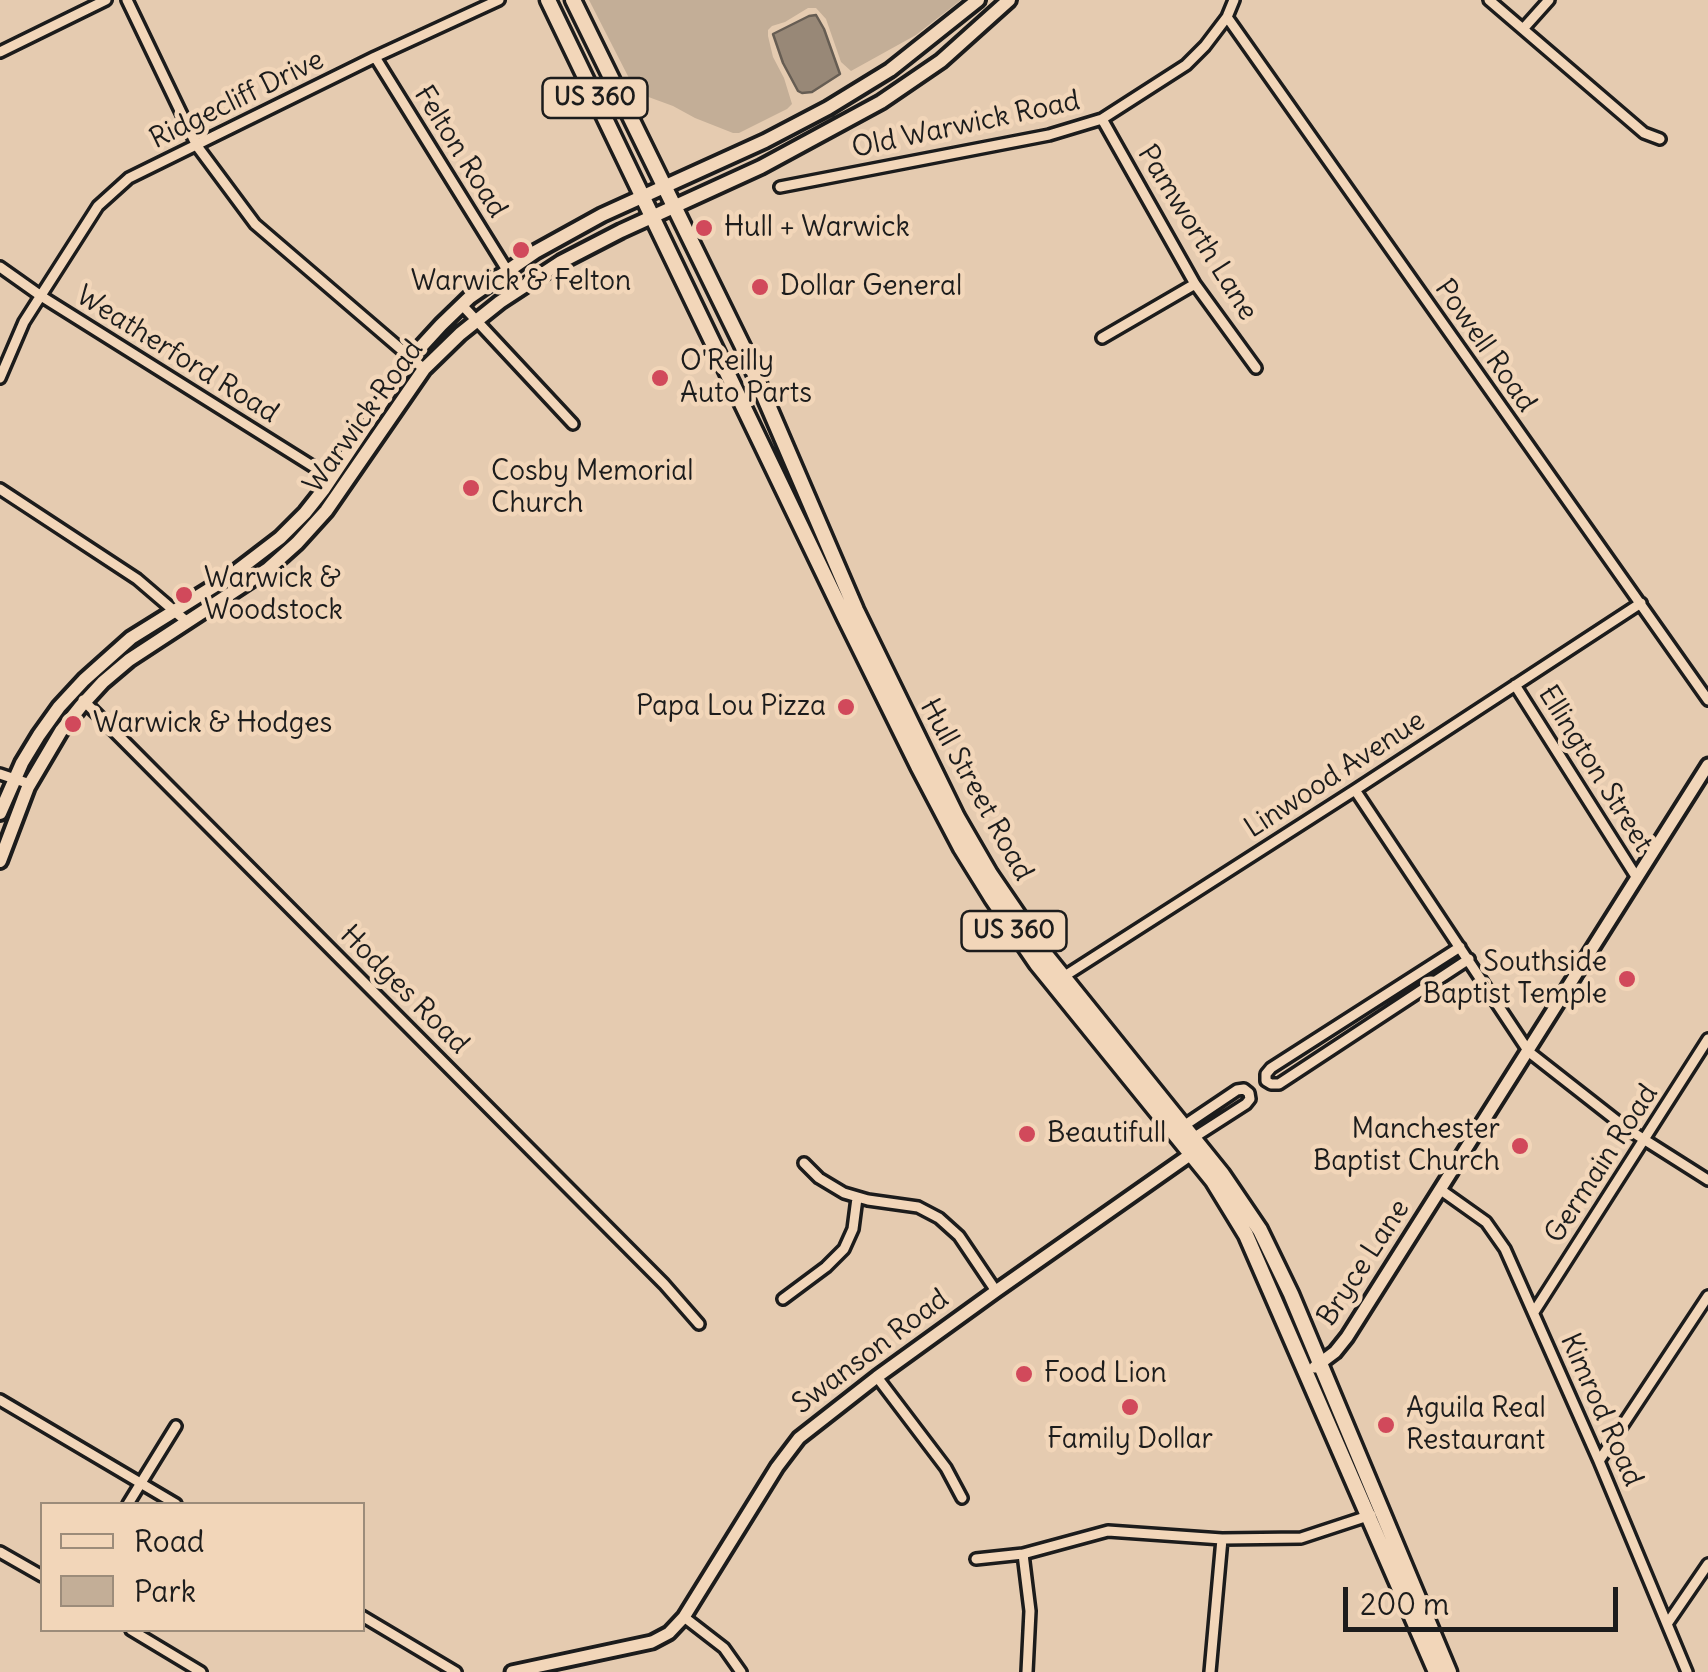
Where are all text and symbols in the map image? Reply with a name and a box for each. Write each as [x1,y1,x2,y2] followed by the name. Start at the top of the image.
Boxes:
[145,43,329,157] street label: Ridgecliff Drive
[542,78,648,118] road number: US 360
[406,80,514,224] street label: Felton Road
[849,84,1083,166] street label: Old Warwick Road
[1130,139,1264,327] street label: Pamworth Lane
[724,211,910,245] place label: Hull + Warwick
[693,217,715,239] marker: Hull + Warwick
[510,239,532,261] marker: Warwick & Felton
[411,265,631,299] place label: Warwick & Felton
[780,270,962,304] place label: Dollar General
[1427,273,1543,419] street label: Powell Road
[749,276,771,298] marker: Dollar General
[70,279,284,431] street label: Weatherford Road
[297,334,431,500] street label: Warwick Road
[680,345,812,411] place label: O'Reilly Auto Parts
[649,367,671,389] marker: O'Reilly Auto Parts
[491,455,693,521] place label: Cosby Memorial Church
[460,477,482,499] marker: Cosby Memorial Church
[204,562,343,628] place label: Warwick & Woodstock
[173,584,195,606] marker: Warwick & Woodstock
[1530,680,1660,858] street label: Ellington Street
[636,690,826,724] place label: Papa Lou Pizza
[912,693,1040,887] street label: Hull Street Road
[835,696,857,718] marker: Papa Lou Pizza
[1239,704,1431,846] street label: Linwood Avenue
[93,707,332,741] place label: Warwick & Hodges
[62,713,84,735] marker: Warwick & Hodges
[962,911,1066,951] road number: US 360
[333,919,475,1061] street label: Hodges Road
[1423,946,1607,1012] place label: Southside Baptist Temple
[1616,968,1638,990] marker: Southside Baptist Temple
[1538,1078,1666,1250] street label: Germain Road
[1313,1113,1500,1179] place label: Manchester Baptist Church
[1047,1117,1166,1151] place label: Beautifull
[1016,1123,1038,1145] marker: Beautifull
[1509,1135,1531,1157] marker: Manchester Baptist Church
[1311,1194,1417,1332] street label: Bryce Lane
[786,1282,956,1422] street label: Swanson Road
[1552,1328,1650,1492] street label: Kimrod Road
[1044,1357,1167,1391] place label: Food Lion
[1013,1363,1035,1385] marker: Food Lion
[1406,1392,1546,1458] place label: Aguila Real Restaurant
[1119,1396,1141,1418] marker: Family Dollar
[1375,1414,1397,1436] marker: Aguila Real Restaurant
[1047,1423,1213,1457] place label: Family Dollar
[40,1502,365,1632] legend
[134,1522,204,1560] text: Road
[1348,1567,1623,1629] scale bar
[134,1572,196,1610] text: Park
[1360,1585,1449,1623] text: 200 m

